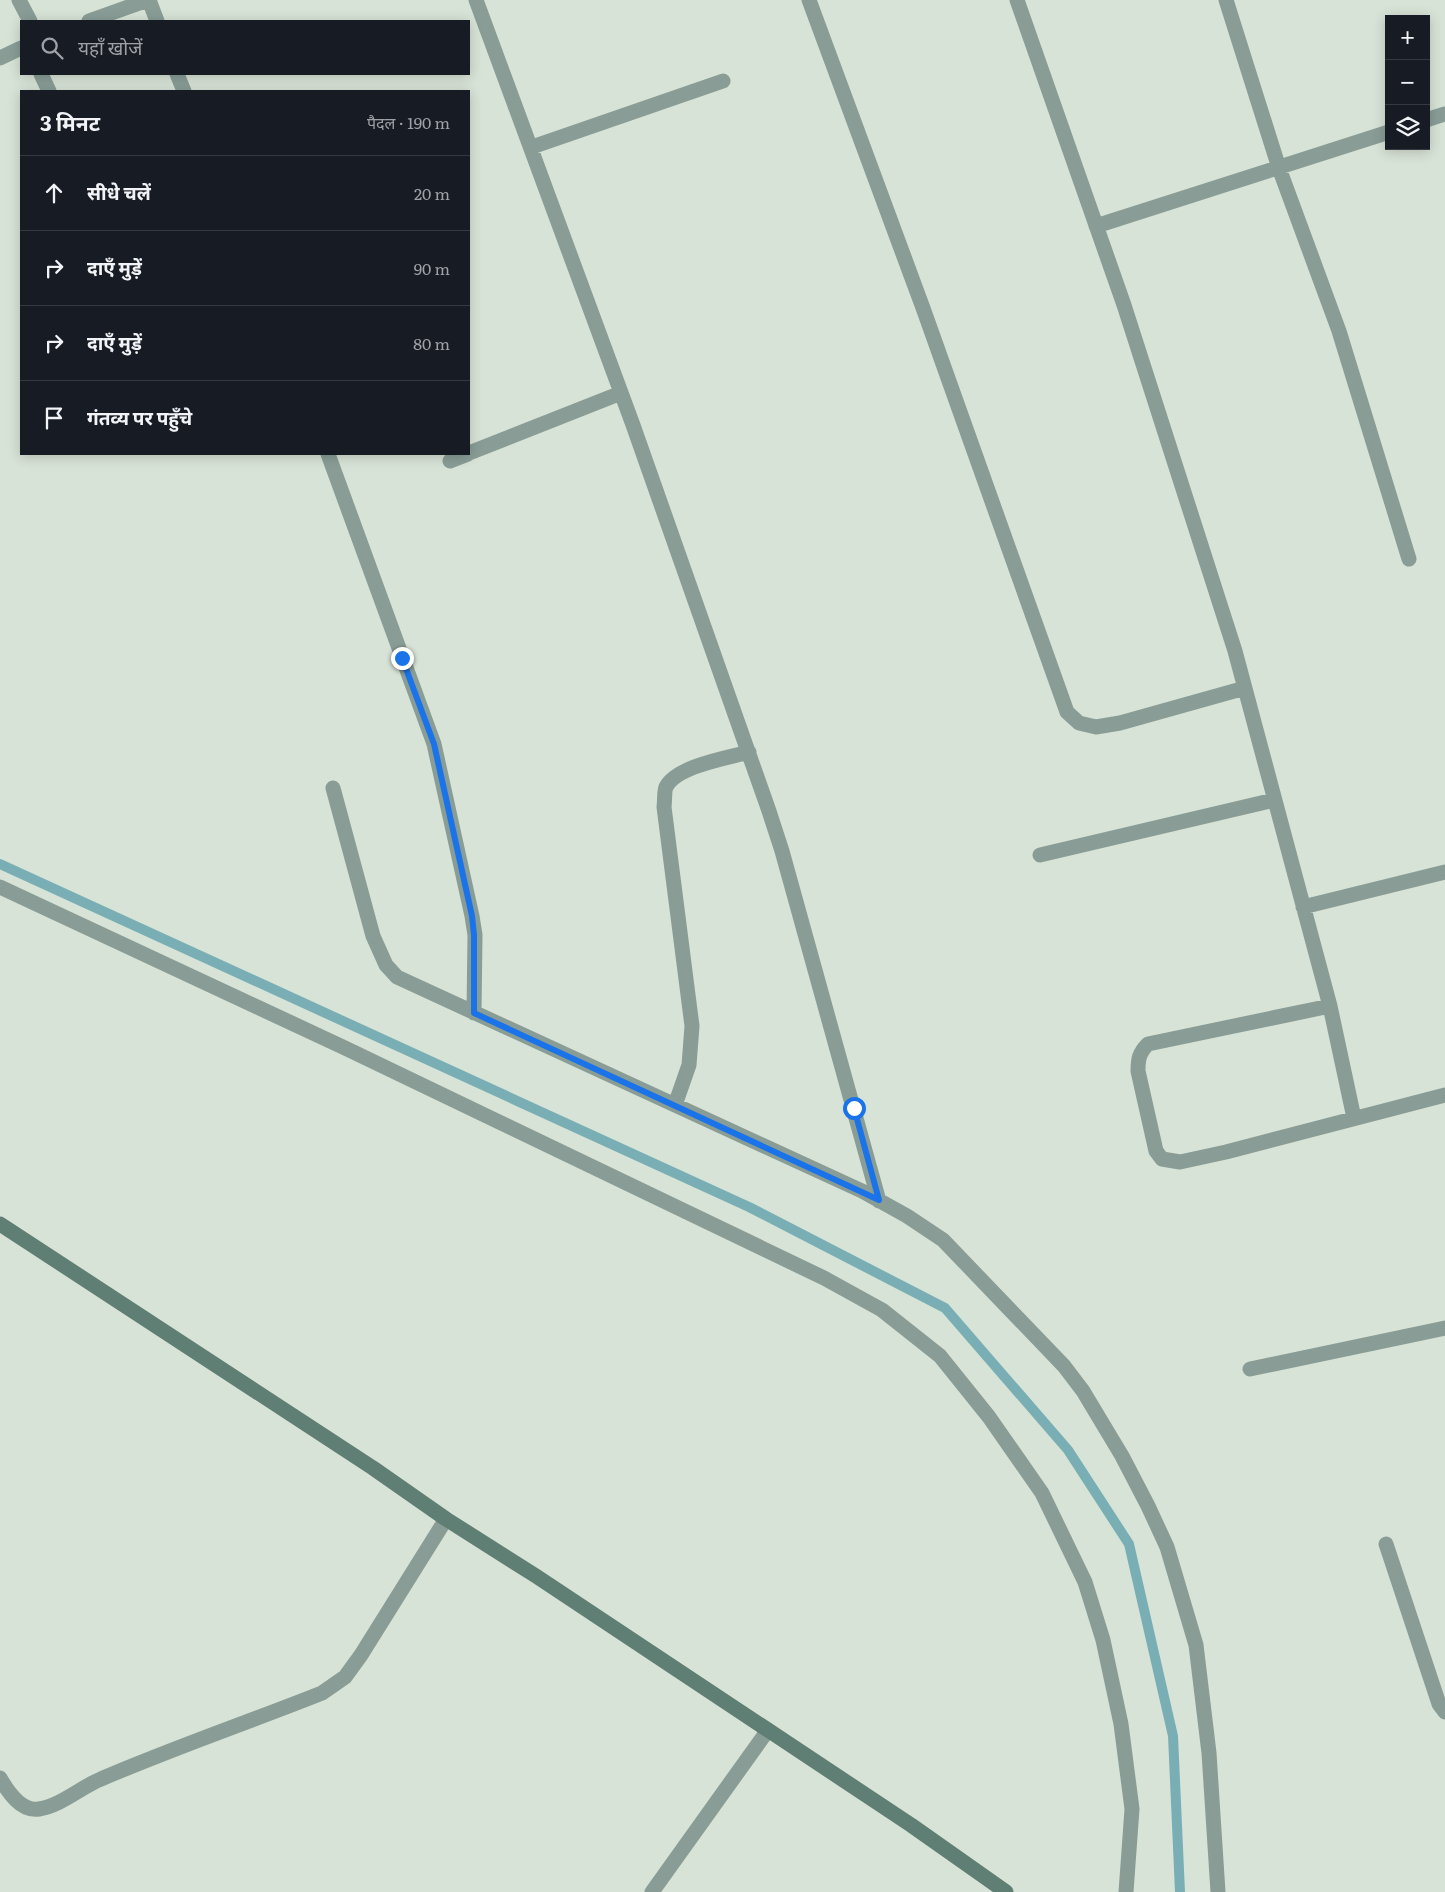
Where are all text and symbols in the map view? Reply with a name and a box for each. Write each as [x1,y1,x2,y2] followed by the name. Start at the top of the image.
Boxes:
[1385,15,1430,150] map controls
[1385,15,1430,60] button: +
[20,20,470,75] search box
[78,33,142,61] text: यहाँ खोजें
[38,34,66,62] icon: search
[1385,60,1430,105] button: −
[1385,105,1430,150] button: layers
[40,106,100,137] text: 3 मिनट
[367,110,450,134] text: पैदल · 190 m
[87,178,151,206] text: सीधे चलें
[40,179,68,207] icon: ahead
[414,181,450,205] text: 20 m
[87,253,142,281] text: दाएँ मुड़ें
[40,254,68,282] icon: right
[414,256,450,280] text: 90 m
[87,328,142,356] text: दाएँ मुड़ें
[40,329,68,357] icon: right
[413,331,450,355] text: 80 m
[87,403,192,431] text: गंतव्य पर पहुँचे
[40,404,68,432] icon: arrive
[391,647,414,670] route end
[843,1097,866,1120] route start

